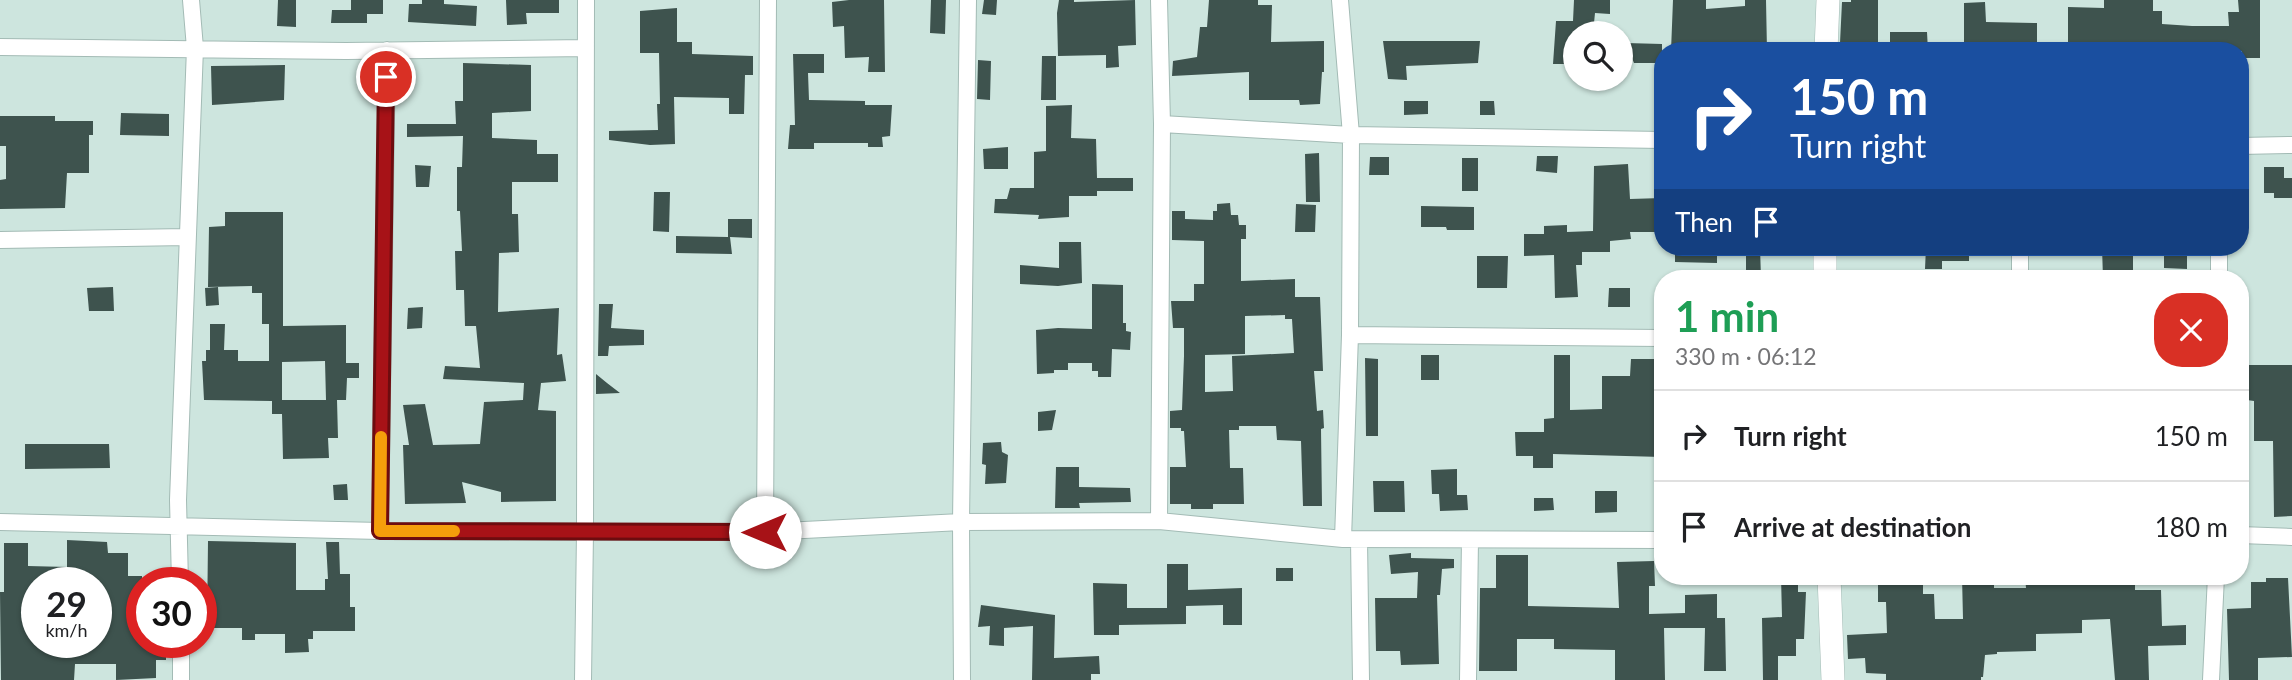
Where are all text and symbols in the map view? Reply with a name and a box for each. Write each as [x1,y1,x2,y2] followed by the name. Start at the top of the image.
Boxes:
[1563,21,1633,91] map controls
[1563,21,1633,91] button: search
[356,47,416,107] pin
[367,58,405,96] icon: arrive
[1790,67,1928,125] text: 150 m
[1675,70,1766,161] icon: right
[1790,126,1926,165] text: Turn right
[1747,203,1785,241] icon: arrive
[1675,206,1733,238] text: Then
[1675,291,1779,341] text: 1 min
[2154,293,2228,367] button: close
[1675,342,1817,370] text: 330 m · 06:12
[1675,417,1713,455] icon: right
[1734,420,1847,452] text: Turn right
[2155,420,2228,452] text: 150 m
[728,495,802,569] position arrow
[1675,508,1713,546] icon: arrive
[1734,511,1971,543] text: Arrive at destination
[2155,511,2228,543] text: 180 m
[126,567,217,658] speed limit sign: 30
[46,582,87,624] text: 29
[45,619,88,641] text: km/h

